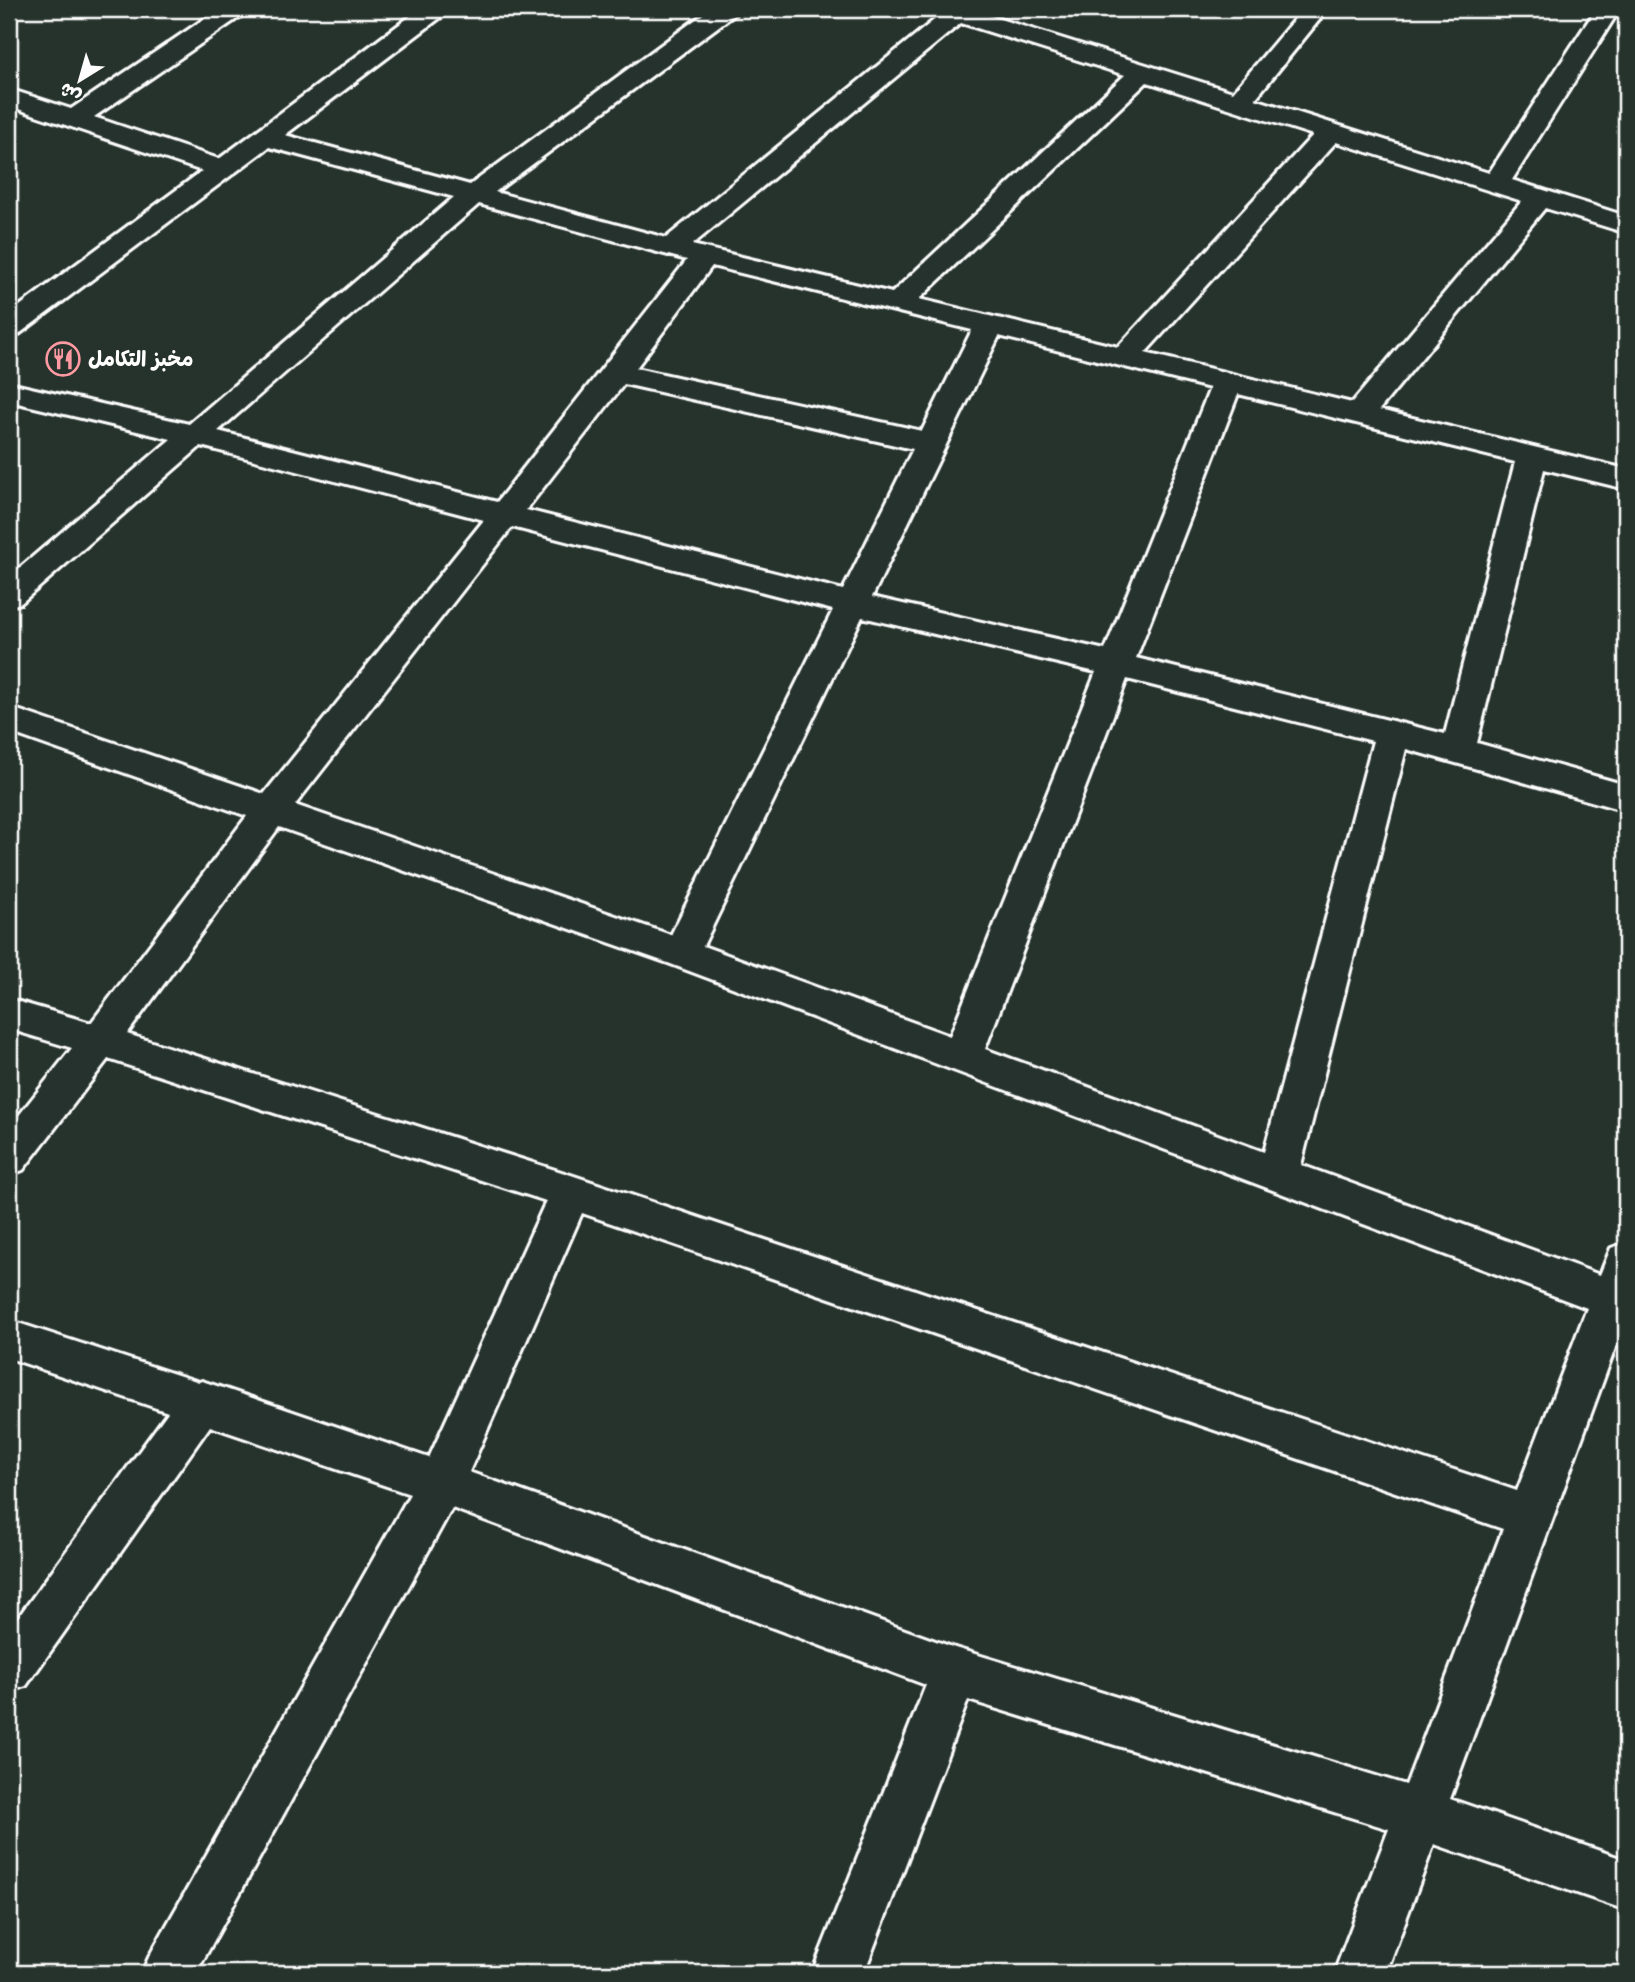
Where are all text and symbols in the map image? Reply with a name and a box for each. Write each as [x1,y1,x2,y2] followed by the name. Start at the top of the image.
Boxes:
[46,46,116,116] north arrow
[52,74,88,113] text: ش
[44,340,82,378] restaurant icon: مخبز التكامل
[88,340,193,378] place label: مخبز التكامل

